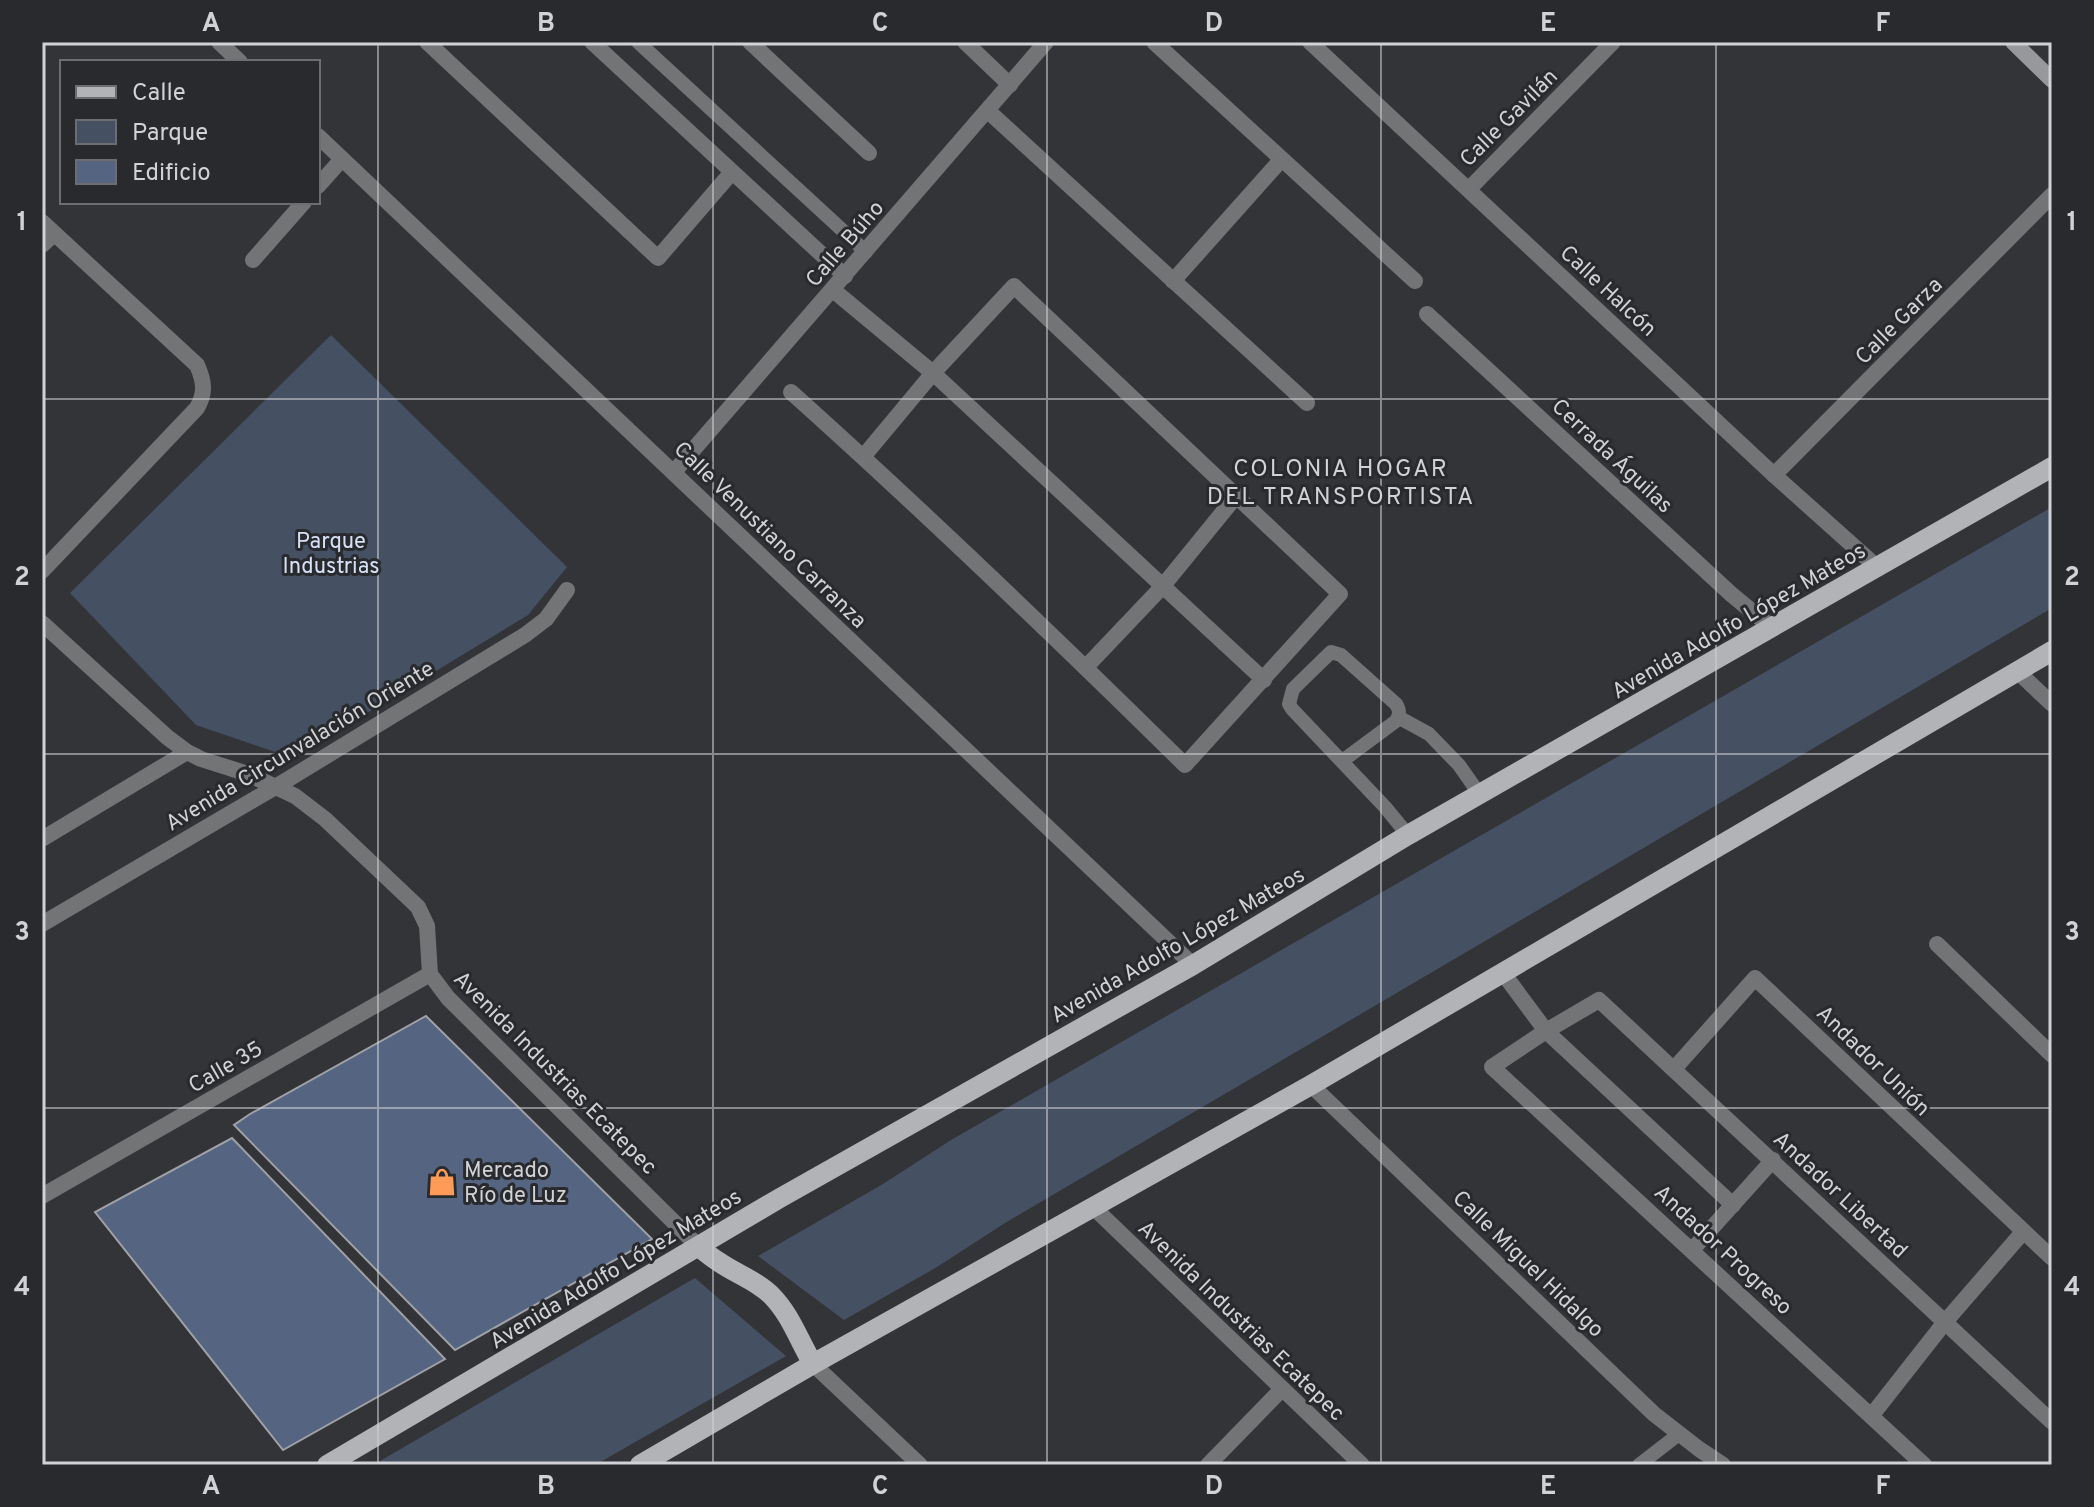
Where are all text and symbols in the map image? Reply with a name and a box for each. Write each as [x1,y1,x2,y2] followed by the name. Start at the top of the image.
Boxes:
[202,8,220,41] text: A
[537,8,555,41] text: B
[872,8,888,41] text: C
[1205,8,1223,41] text: D
[1540,8,1556,41] text: E
[1876,8,1891,41] text: F
[60,60,320,204] legend
[1455,64,1564,173] street label: Calle Gavilán
[132,79,186,109] text: Calle
[132,119,208,149] text: Parque
[132,159,211,189] text: Edificio
[801,196,891,294] street label: Calle Búho
[17,207,27,240] text: 1
[2067,207,2077,240] text: 1
[1553,240,1661,343] street label: Calle Halcón
[1850,272,1949,371] street label: Calle Garza
[1545,392,1679,520] street label: Cerrada Águilas
[667,437,871,635] street label: Calle Venustiano Carranza
[1207,455,1475,513] district label: COLONIA HOGAR DEL TRANSPORTISTA
[282,529,380,581] park label: Parque Industrias
[1607,538,1871,706] street label: Avenida Adolfo López Mateos
[14,562,30,595] text: 2
[2064,562,2080,595] text: 2
[161,656,439,838] street label: Avenida Circunvalación Oriente
[1046,862,1310,1030] street label: Avenida Adolfo López Mateos
[14,917,30,950] text: 3
[2064,917,2080,950] text: 3
[447,966,662,1181] street label: Avenida Industrias Ecatepec
[1810,1001,1935,1123] street label: Andador Unión
[184,1036,268,1100] street label: Calle 35
[1766,1127,1912,1265] street label: Andador Libertad
[464,1158,567,1210] place label: Mercado Río de Luz
[427,1167,457,1197] shop icon: Mercado Río de Luz
[1648,1180,1797,1322] street label: Andador Progreso
[486,1184,747,1356] street label: Avenida Adolfo López Mateos
[1446,1186,1609,1344] street label: Calle Miguel Hidalgo
[1131,1216,1349,1428] street label: Avenida Industrias Ecatepec
[14,1272,30,1305] text: 4
[2064,1272,2080,1305] text: 4
[202,1471,220,1504] text: A
[537,1471,555,1504] text: B
[872,1471,888,1504] text: C
[1205,1471,1223,1504] text: D
[1540,1471,1556,1504] text: E
[1876,1471,1891,1504] text: F

